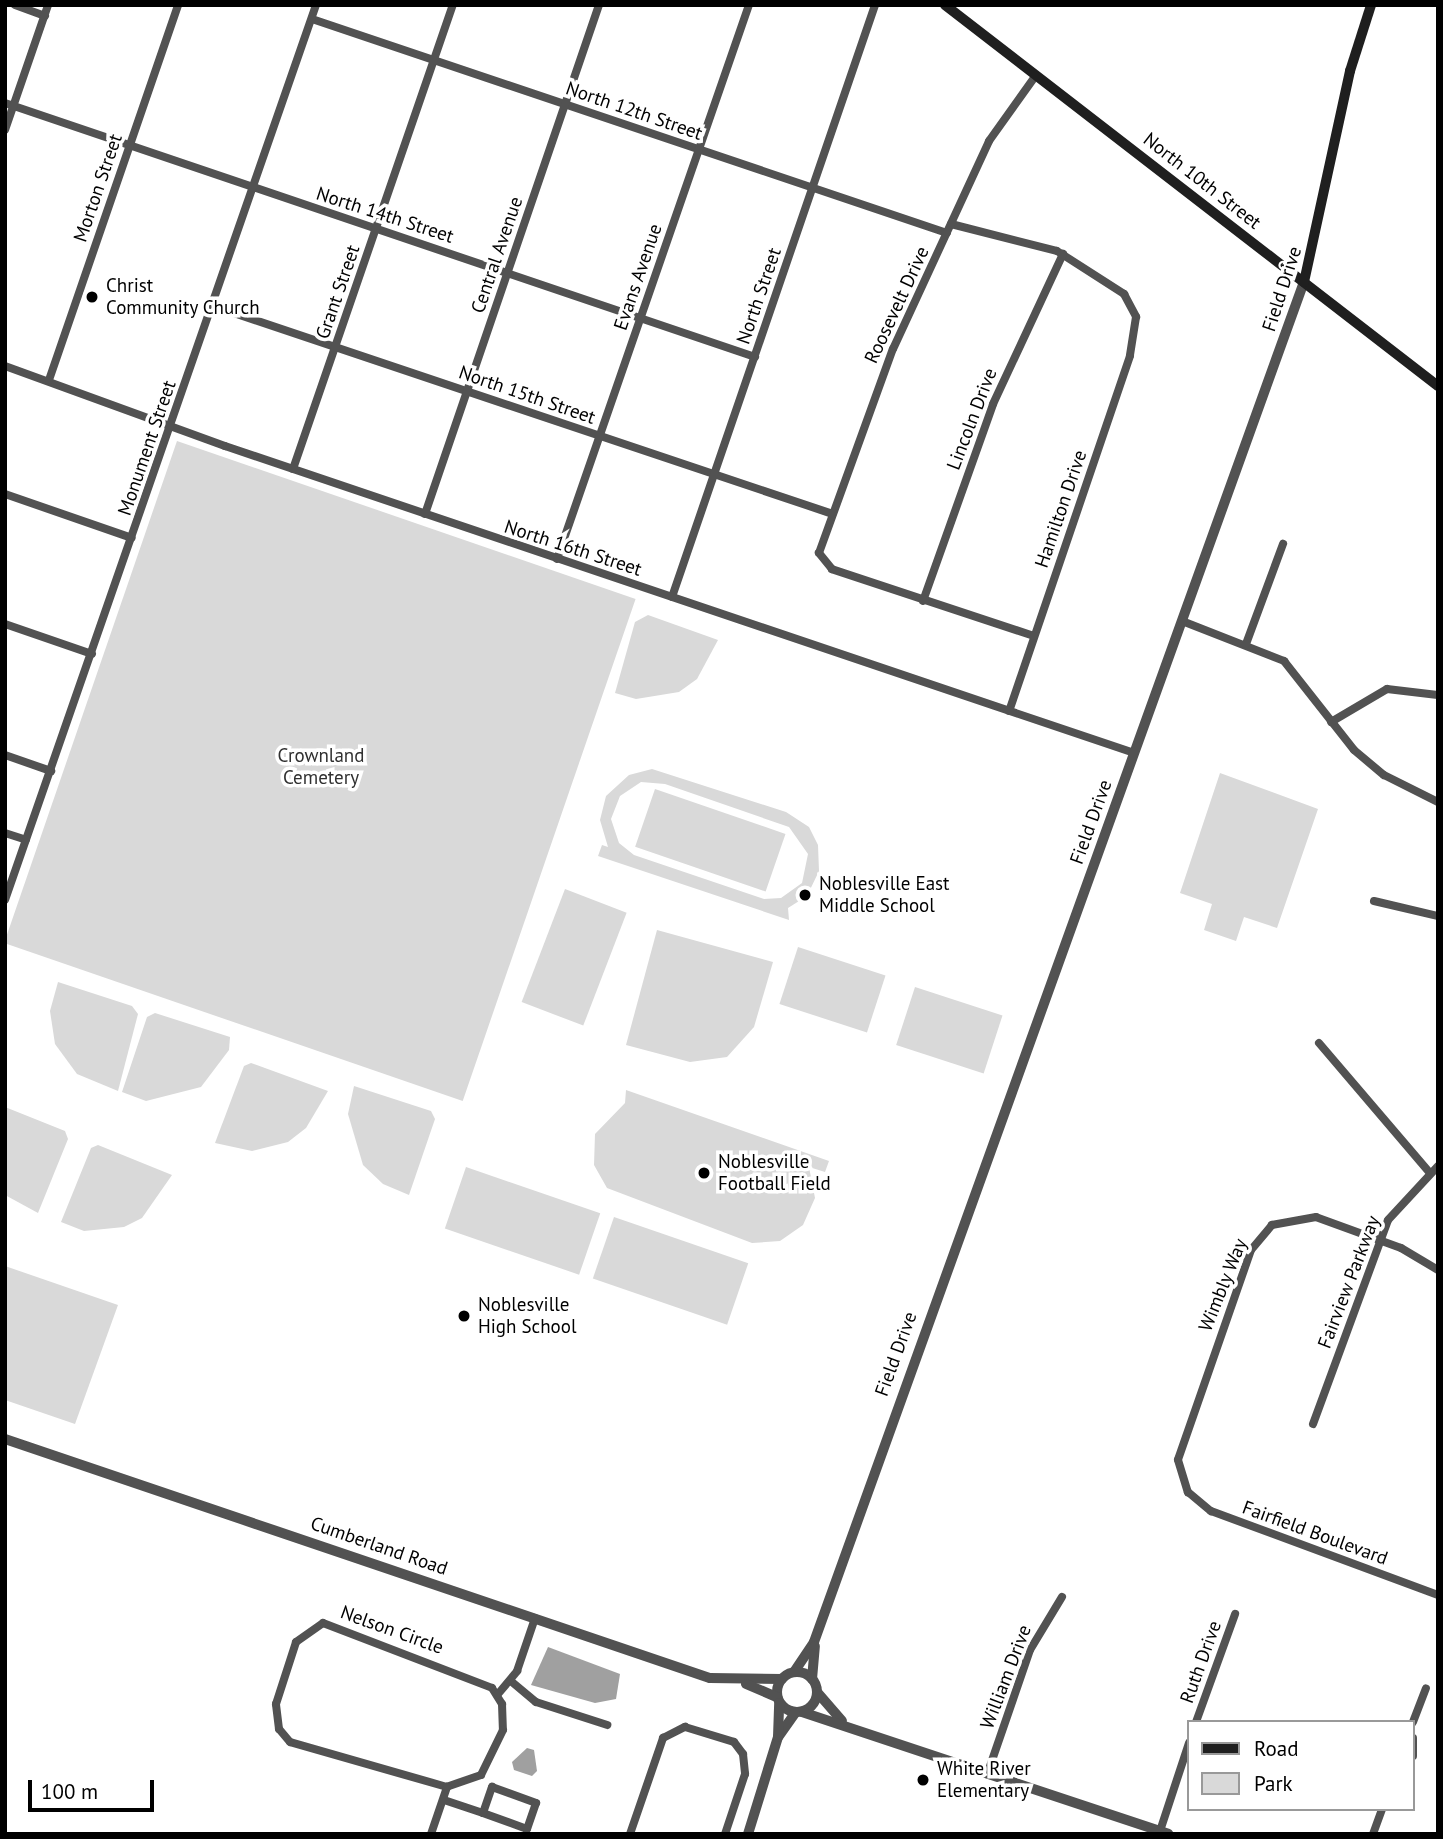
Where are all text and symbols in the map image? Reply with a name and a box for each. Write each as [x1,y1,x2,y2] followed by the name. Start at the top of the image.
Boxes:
[563,77,705,145] street label: North 12th Street
[1139,128,1265,234] street label: North 10th Street
[69,131,127,245] street label: Morton Street
[313,182,457,248] street label: North 14th Street
[466,193,528,317] street label: Central Avenue
[609,221,667,333] street label: Evans Avenue
[311,242,365,342] street label: Grant Street
[860,243,934,367] street label: Roosevelt Drive
[1258,244,1306,334] street label: Field Drive
[732,245,786,347] street label: North Street
[106,275,260,319] place label: Christ Community Church
[84,289,100,305] marker: Christ Community Church
[456,361,598,429] street label: North 15th Street
[942,365,1002,473] street label: Lincoln Drive
[113,377,181,519] street label: Monument Street
[1030,447,1092,571] street label: Hamilton Drive
[501,515,645,581] street label: North 16th Street
[278,745,364,789] park label: Crownland Cemetery
[1065,777,1117,867] street label: Field Drive
[819,873,950,917] place label: Noblesville East Middle School
[797,887,813,903] marker: Noblesville East Middle School
[718,1151,831,1195] place label: Noblesville Football Field
[696,1165,712,1181] marker: Noblesville Football Field
[1313,1212,1385,1352] street label: Fairview Parkway
[1194,1235,1252,1335] street label: Wimbly Way
[478,1294,576,1338] place label: Noblesville High School
[456,1308,472,1324] marker: Noblesville High School
[870,1309,922,1399] street label: Field Drive
[1239,1496,1391,1570] street label: Fairfield Boulevard
[307,1512,451,1580] street label: Cumberland Road
[337,1601,447,1659] street label: Nelson Circle
[1176,1618,1226,1706] street label: Ruth Drive
[976,1622,1036,1732] street label: William Drive
[1188,1720,1415,1811] legend
[1254,1735,1298,1762] text: Road
[937,1758,1031,1802] place label: White River Elementary
[32,1766,158,1810] scale bar
[1254,1770,1293,1797] text: Park
[915,1772,931,1788] marker: White River Elementary
[41,1778,98,1805] text: 100 m

